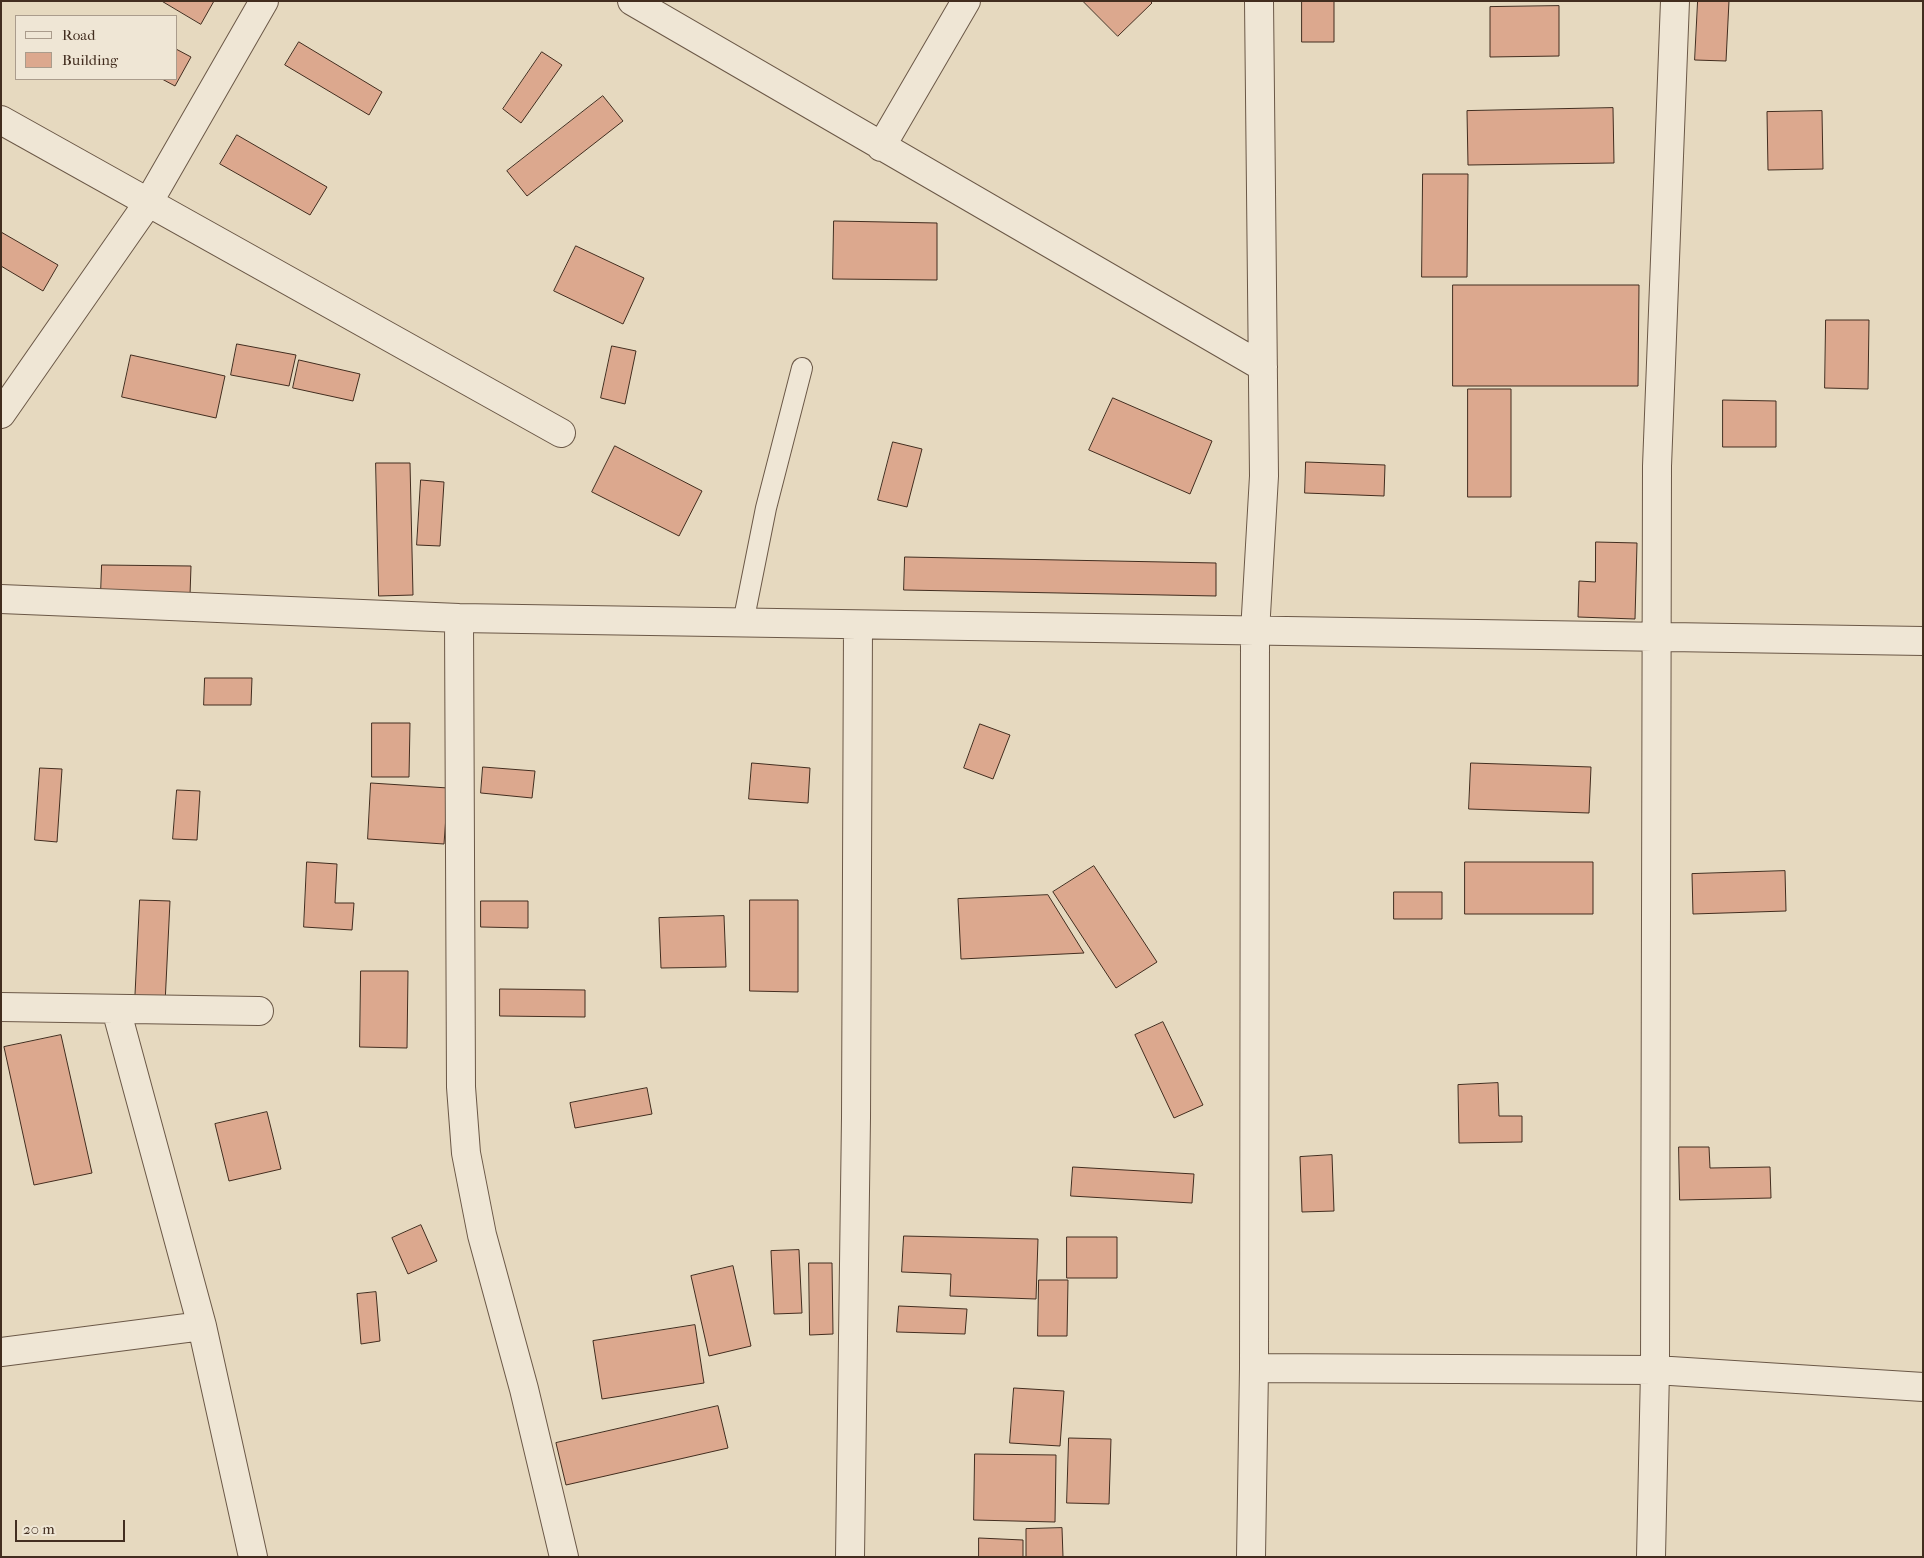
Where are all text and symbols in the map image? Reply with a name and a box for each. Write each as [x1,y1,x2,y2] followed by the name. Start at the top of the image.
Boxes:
[15,15,178,80] legend
[62,26,95,44] text: Road
[62,51,118,69] text: Building
[18,1510,128,1542] scale bar
[23,1520,55,1538] text: 20 m

